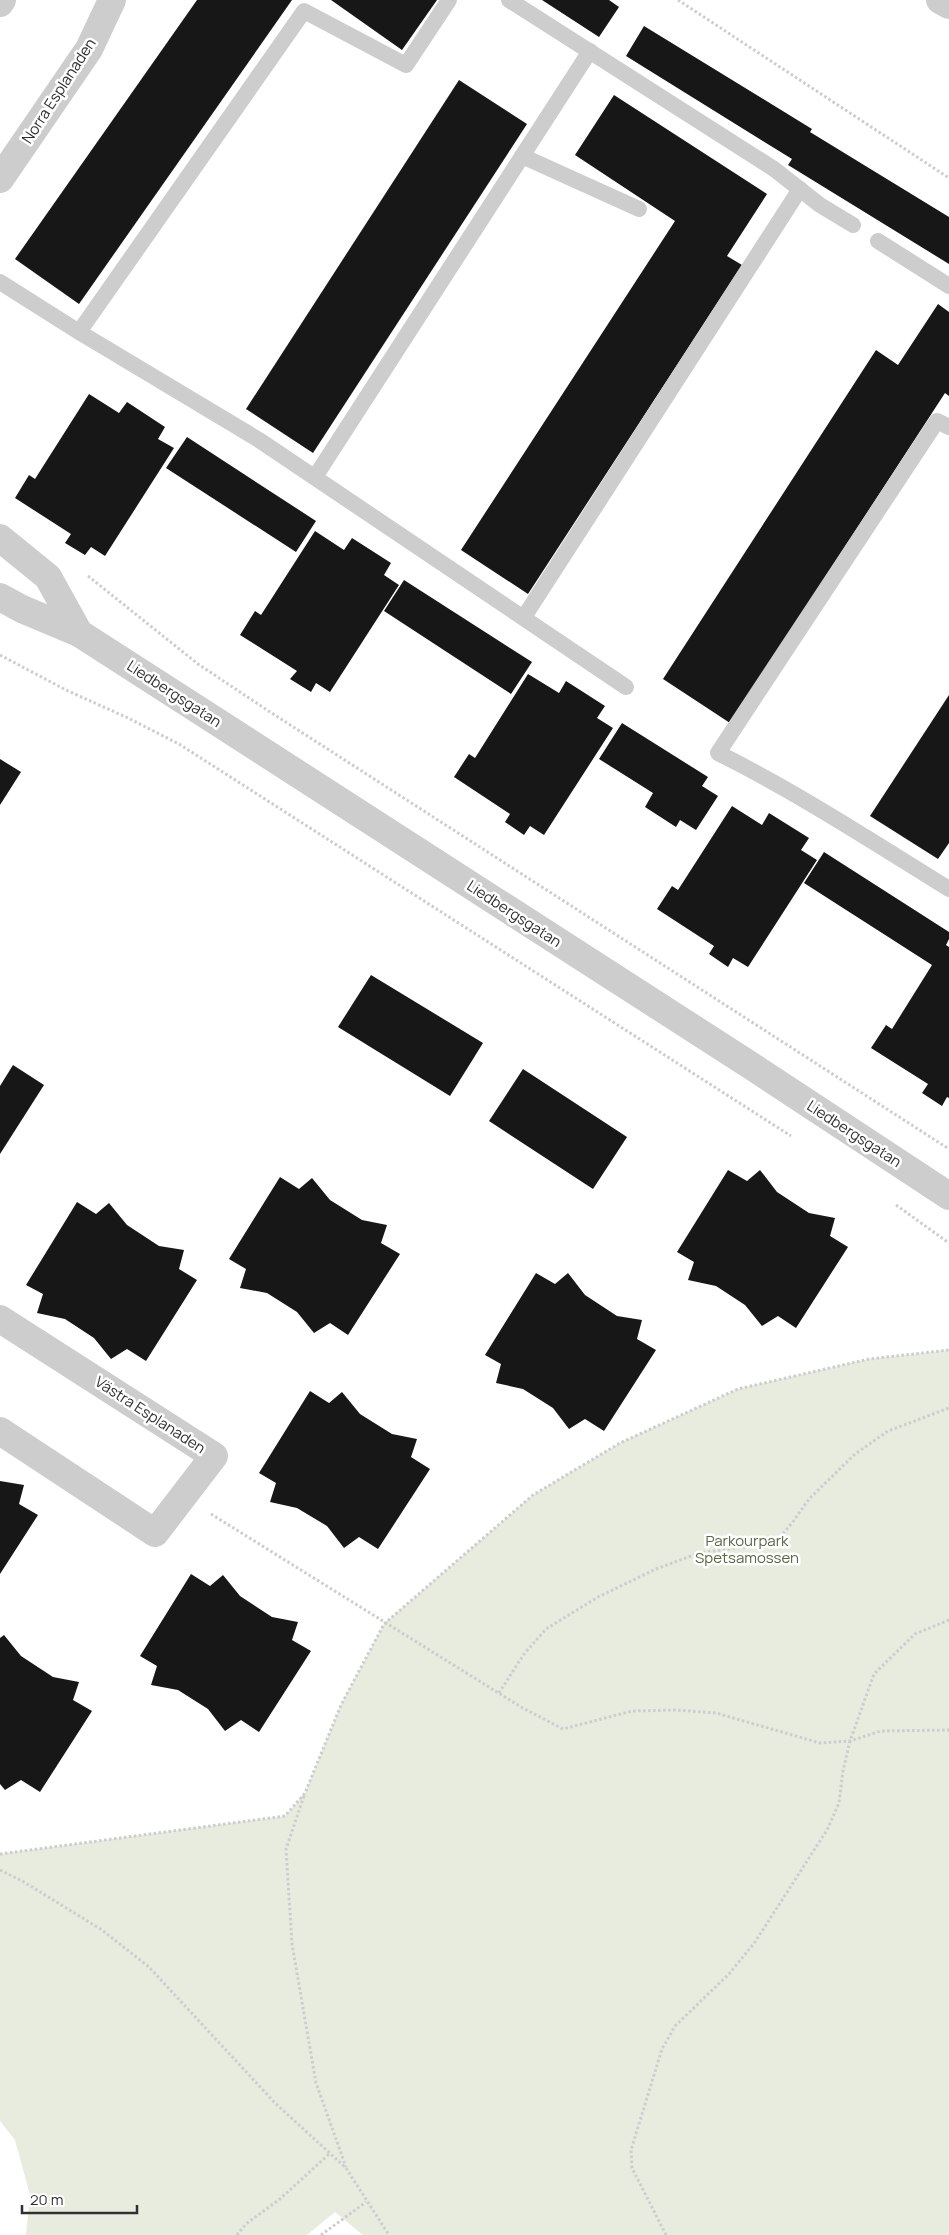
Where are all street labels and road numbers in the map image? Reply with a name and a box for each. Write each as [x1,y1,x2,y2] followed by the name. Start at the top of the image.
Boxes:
[17,34,101,147] street label: Norra Esplanaden
[123,655,226,732] street label: Liedbergsgatan
[463,875,566,952] street label: Liedbergsgatan
[803,1095,906,1172] street label: Liedbergsgatan
[91,1371,210,1458] street label: Västra Esplanaden

